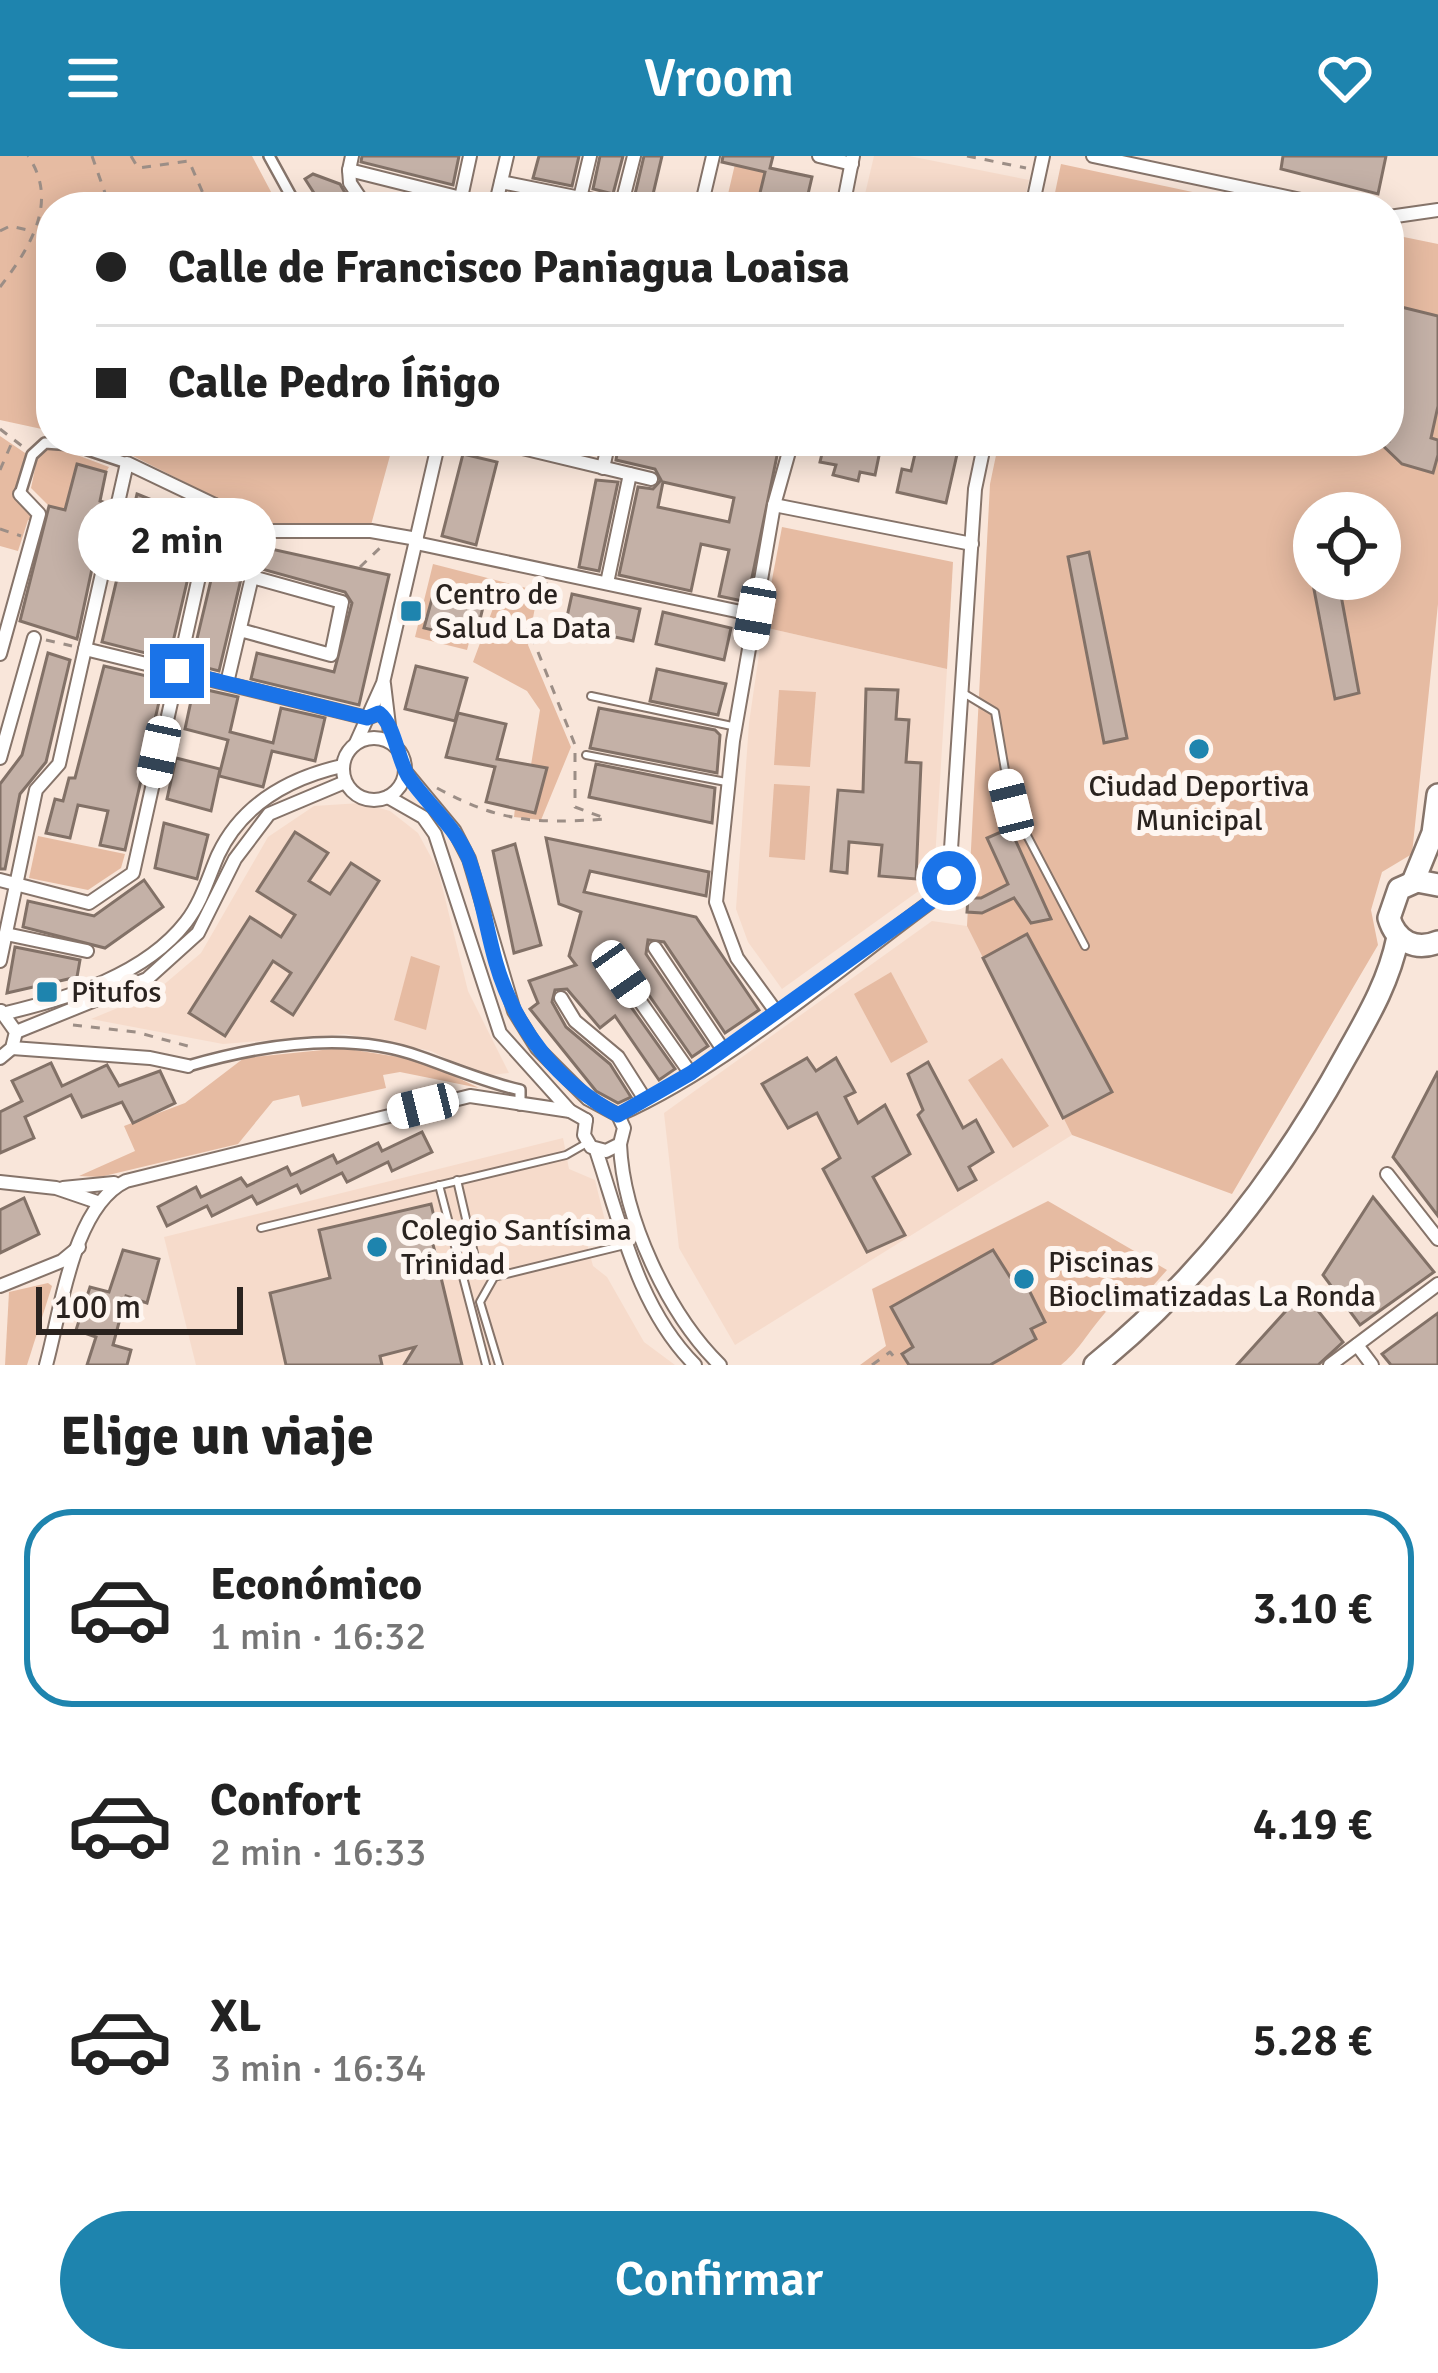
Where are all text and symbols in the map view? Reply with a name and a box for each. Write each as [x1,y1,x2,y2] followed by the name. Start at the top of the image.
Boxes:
[60,45,126,111] icon: menu
[644,45,794,112] text: Vroom
[1312,45,1378,111] icon: heart
[168,240,850,295] text: Calle de Francisco Paniagua Loaisa
[168,355,500,410] text: Calle Pedro Íñigo
[1293,492,1401,600] map controls
[1293,492,1401,600] button: locate
[78,497,276,581] callout: 2 min
[130,516,224,564] text: 2 min
[731,575,779,653] car
[435,576,611,647] place label: Centro de Salud La Data
[398,598,424,624] marker: Centro de Salud La Data
[150,644,204,698] route end
[134,713,184,791] car
[1186,736,1212,762] marker: Ciudad Deportiva Municipal
[985,766,1037,844] car
[1088,768,1310,839] place label: Ciudad Deportiva Municipal
[922,851,976,905] route start
[586,934,656,1014] car
[71,974,161,1011] place label: Pitufos
[34,979,60,1005] marker: Pitufos
[384,1080,462,1132] car
[401,1212,632,1283] place label: Colegio Santísima Trinidad
[364,1234,390,1260] marker: Colegio Santísima Trinidad
[1048,1244,1376,1315] place label: Piscinas Bioclimatizadas La Ronda
[1011,1266,1037,1292] marker: Piscinas Bioclimatizadas La Ronda
[36,1281,243,1334] scale bar
[54,1287,141,1328] text: 100 m
[60,1403,374,1470] text: Elige un viaje
[66,1554,174,1662] icon: car
[210,1557,422,1612] text: Económico
[1253,1581,1372,1636] text: 3.10 €
[210,1612,426,1660] text: 1 min · 16:32
[66,1770,174,1878] icon: car
[210,1773,361,1828] text: Confort
[1253,1797,1372,1852] text: 4.19 €
[210,1828,426,1876] text: 2 min · 16:33
[66,1986,174,2094] icon: car
[210,1989,261,2044] text: XL
[1253,2013,1372,2068] text: 5.28 €
[210,2044,426,2092] text: 3 min · 16:34
[60,2211,1378,2349] button: Confirmar

